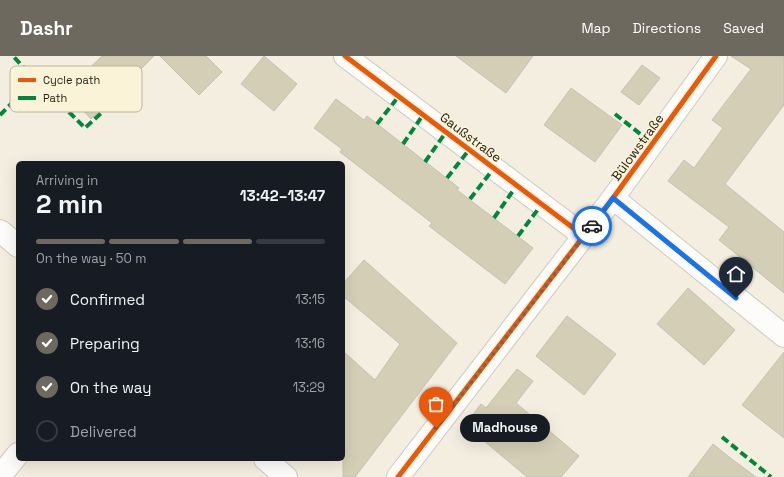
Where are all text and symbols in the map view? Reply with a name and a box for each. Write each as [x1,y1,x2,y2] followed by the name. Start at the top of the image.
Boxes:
[20,16,73,41] text: Dashr
[581,19,611,37] text: Map
[633,19,701,37] text: Directions
[723,19,764,37] text: Saved
[10,66,142,112] legend
[43,73,100,87] text: Cycle path
[43,91,67,105] text: Path
[437,109,505,166] street label: Gaußstraße
[607,110,667,184] street label: Bülowstraße
[36,172,98,189] text: Arriving in
[240,186,325,205] text: 13:42–13:47
[36,187,103,221] text: 2 min
[572,206,612,246] courier
[581,215,603,237] icon: car
[36,250,146,267] text: On the way · 50 m
[719,257,753,298] pin
[725,263,747,285] icon: home
[36,288,58,310] icon: check
[70,290,145,309] text: Confirmed
[295,291,325,308] text: 13:15
[36,332,58,354] icon: check
[70,334,140,353] text: Preparing
[295,335,325,352] text: 13:16
[36,376,58,398] icon: check
[70,378,151,397] text: On the way
[293,379,325,396] text: 13:29
[419,387,453,428] pin
[425,393,447,415] icon: bag
[460,414,550,442] callout: Madhouse
[472,419,538,436] text: Madhouse
[70,422,137,441] text: Delivered

